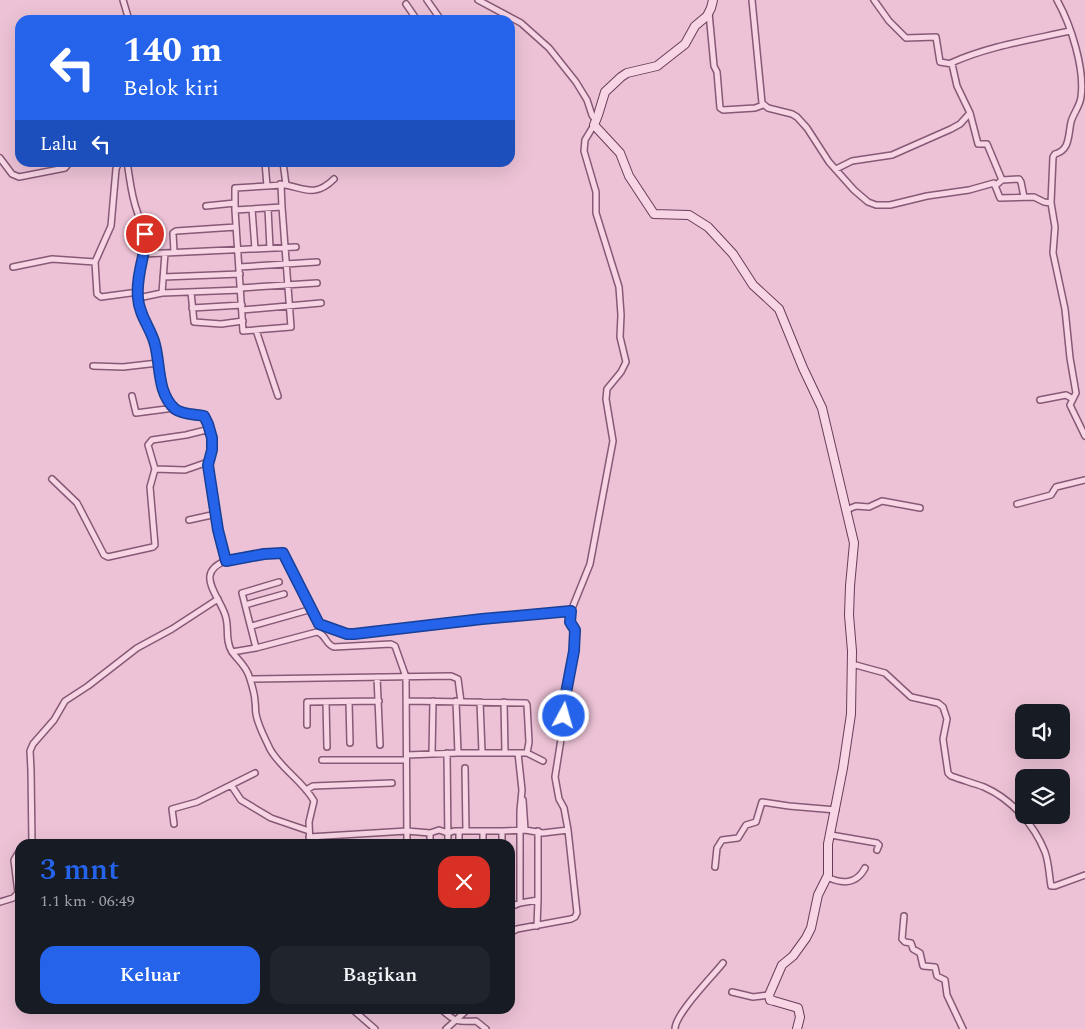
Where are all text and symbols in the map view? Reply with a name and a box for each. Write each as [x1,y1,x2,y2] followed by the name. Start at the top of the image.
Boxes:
[123,24,222,77] text: 140 m
[40,35,105,100] icon: left
[123,72,219,105] text: Belok kiri
[40,130,77,159] text: Lalu
[87,130,115,158] icon: left
[124,213,166,255] pin
[131,220,159,248] icon: arrive
[537,689,589,741] position arrow
[1015,704,1070,824] map controls
[1015,704,1070,759] button: sound
[1015,769,1070,824] button: layers
[40,847,119,893] text: 3 mnt
[438,856,490,908] button: close
[40,889,135,913] text: 1.1 km · 06:49
[40,946,260,1004] button: Keluar
[270,946,490,1004] button: Bagikan

